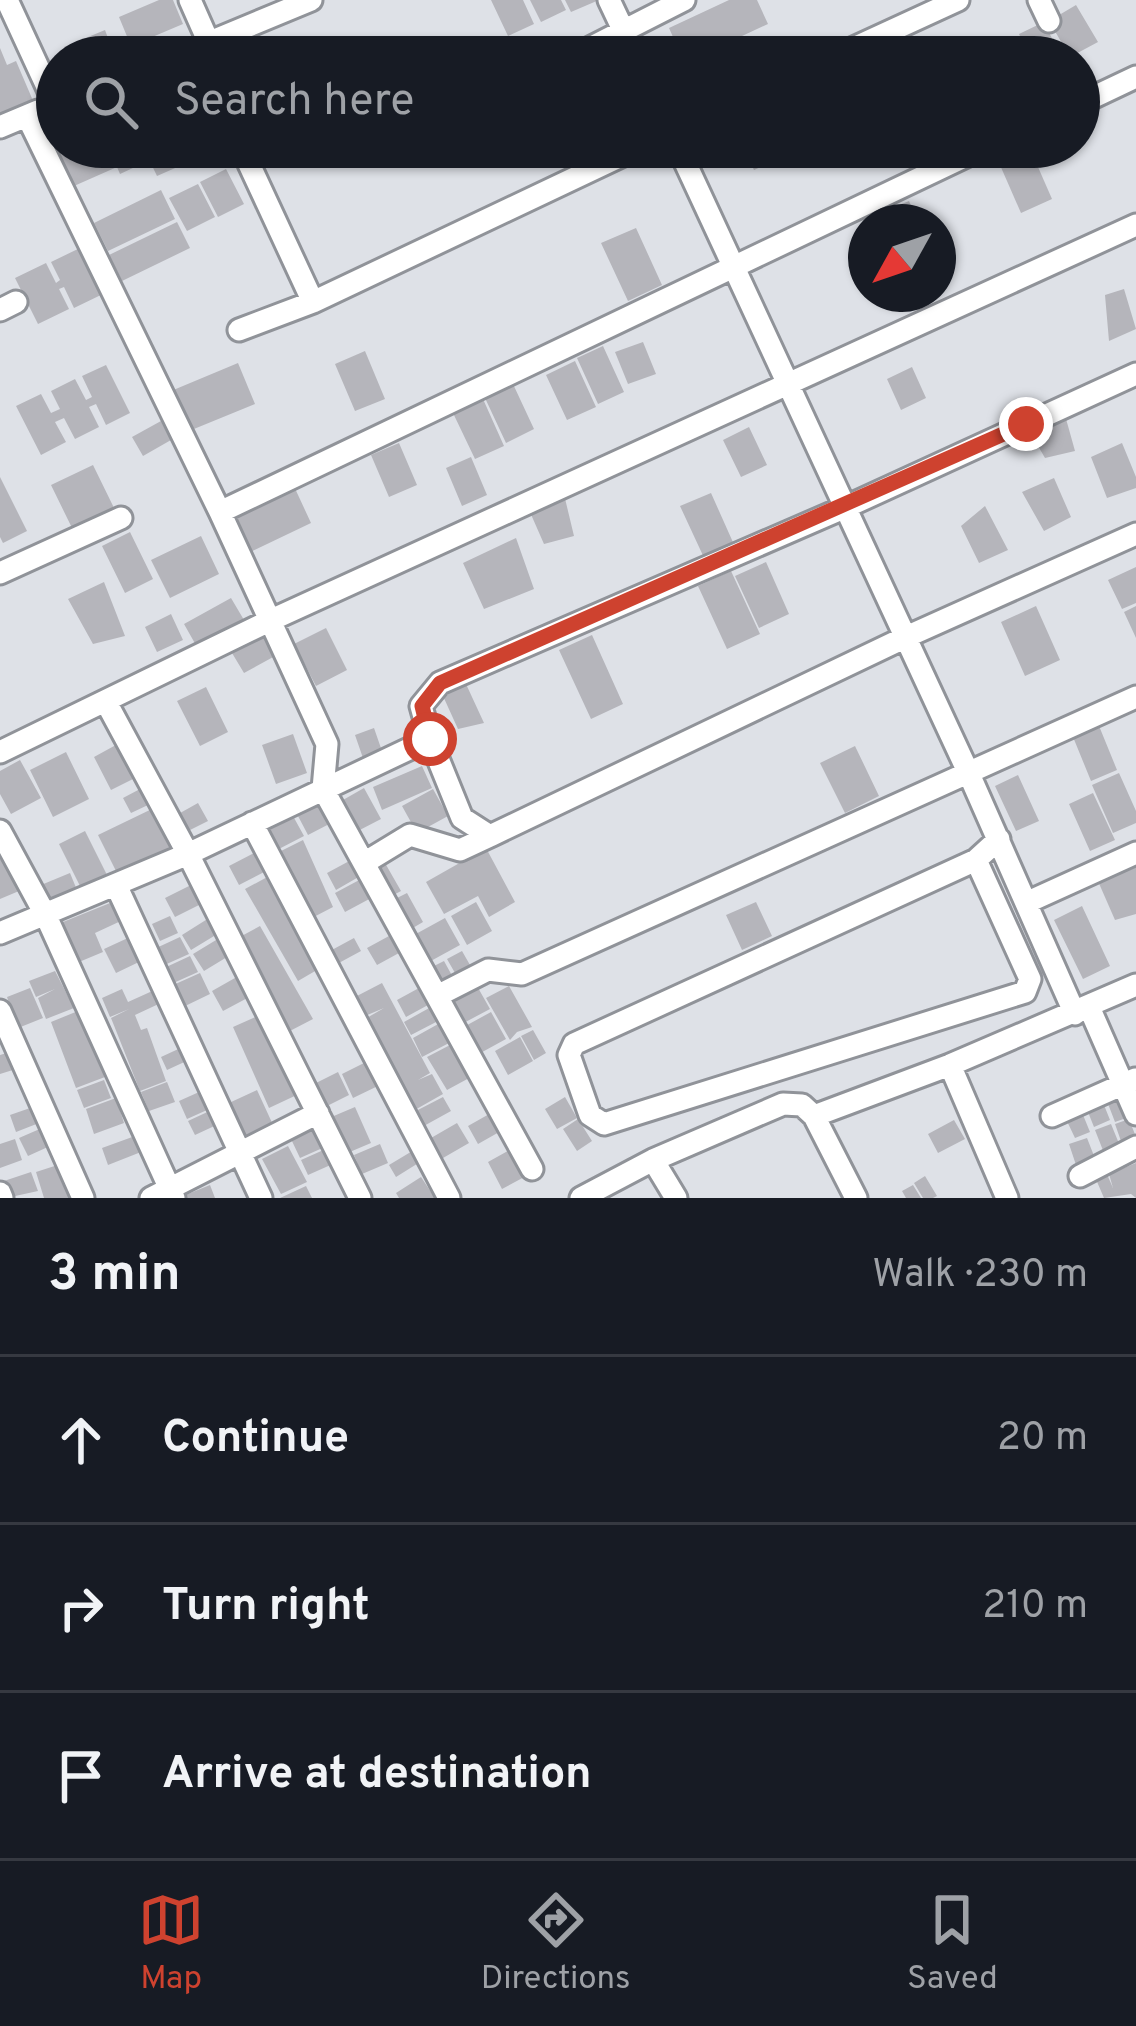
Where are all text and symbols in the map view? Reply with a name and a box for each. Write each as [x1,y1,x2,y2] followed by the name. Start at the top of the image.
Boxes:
[36,36,1100,168] search box
[78,69,144,135] icon: search
[174,74,414,131] text: Search here
[848,204,956,312] north arrow
[999,397,1053,451] route end
[403,712,457,766] route start
[48,1244,181,1309] text: 3 min
[872,1252,1088,1301] text: Walk · 230 m
[48,1407,114,1473] icon: ahead
[162,1411,349,1468] text: Continue
[997,1415,1088,1464] text: 20 m
[48,1575,114,1641] icon: right
[162,1579,370,1636] text: Turn right
[982,1583,1088,1632] text: 210 m
[48,1743,114,1809] icon: arrive
[162,1747,592,1804] text: Arrive at destination
[138,1887,204,2001] tab: Map
[481,1887,631,2001] tab: Directions
[907,1887,998,2001] tab: Saved

